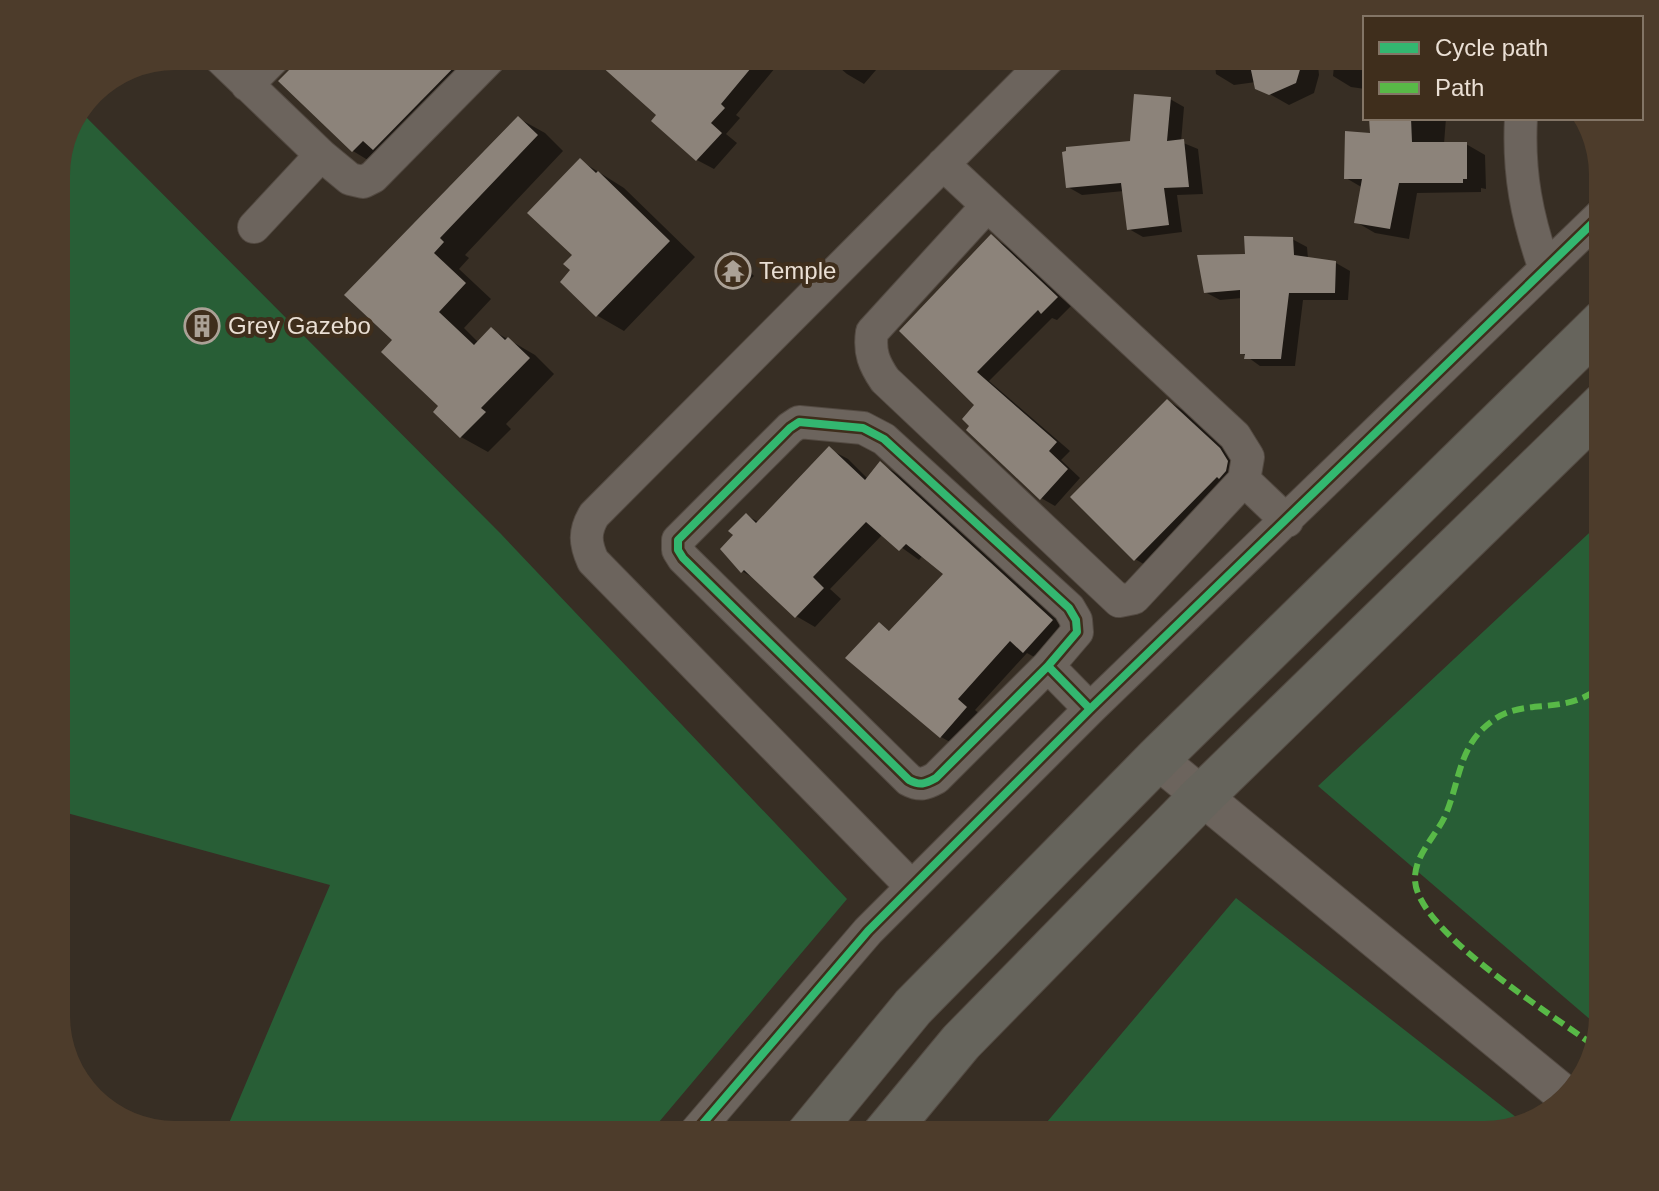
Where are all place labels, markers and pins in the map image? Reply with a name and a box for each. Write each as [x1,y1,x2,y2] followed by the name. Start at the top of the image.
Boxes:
[714,252,752,290] temple icon: Temple
[759,257,836,284] place label: Temple
[183,307,221,345] building icon: Grey Gazebo
[228,312,371,339] place label: Grey Gazebo

